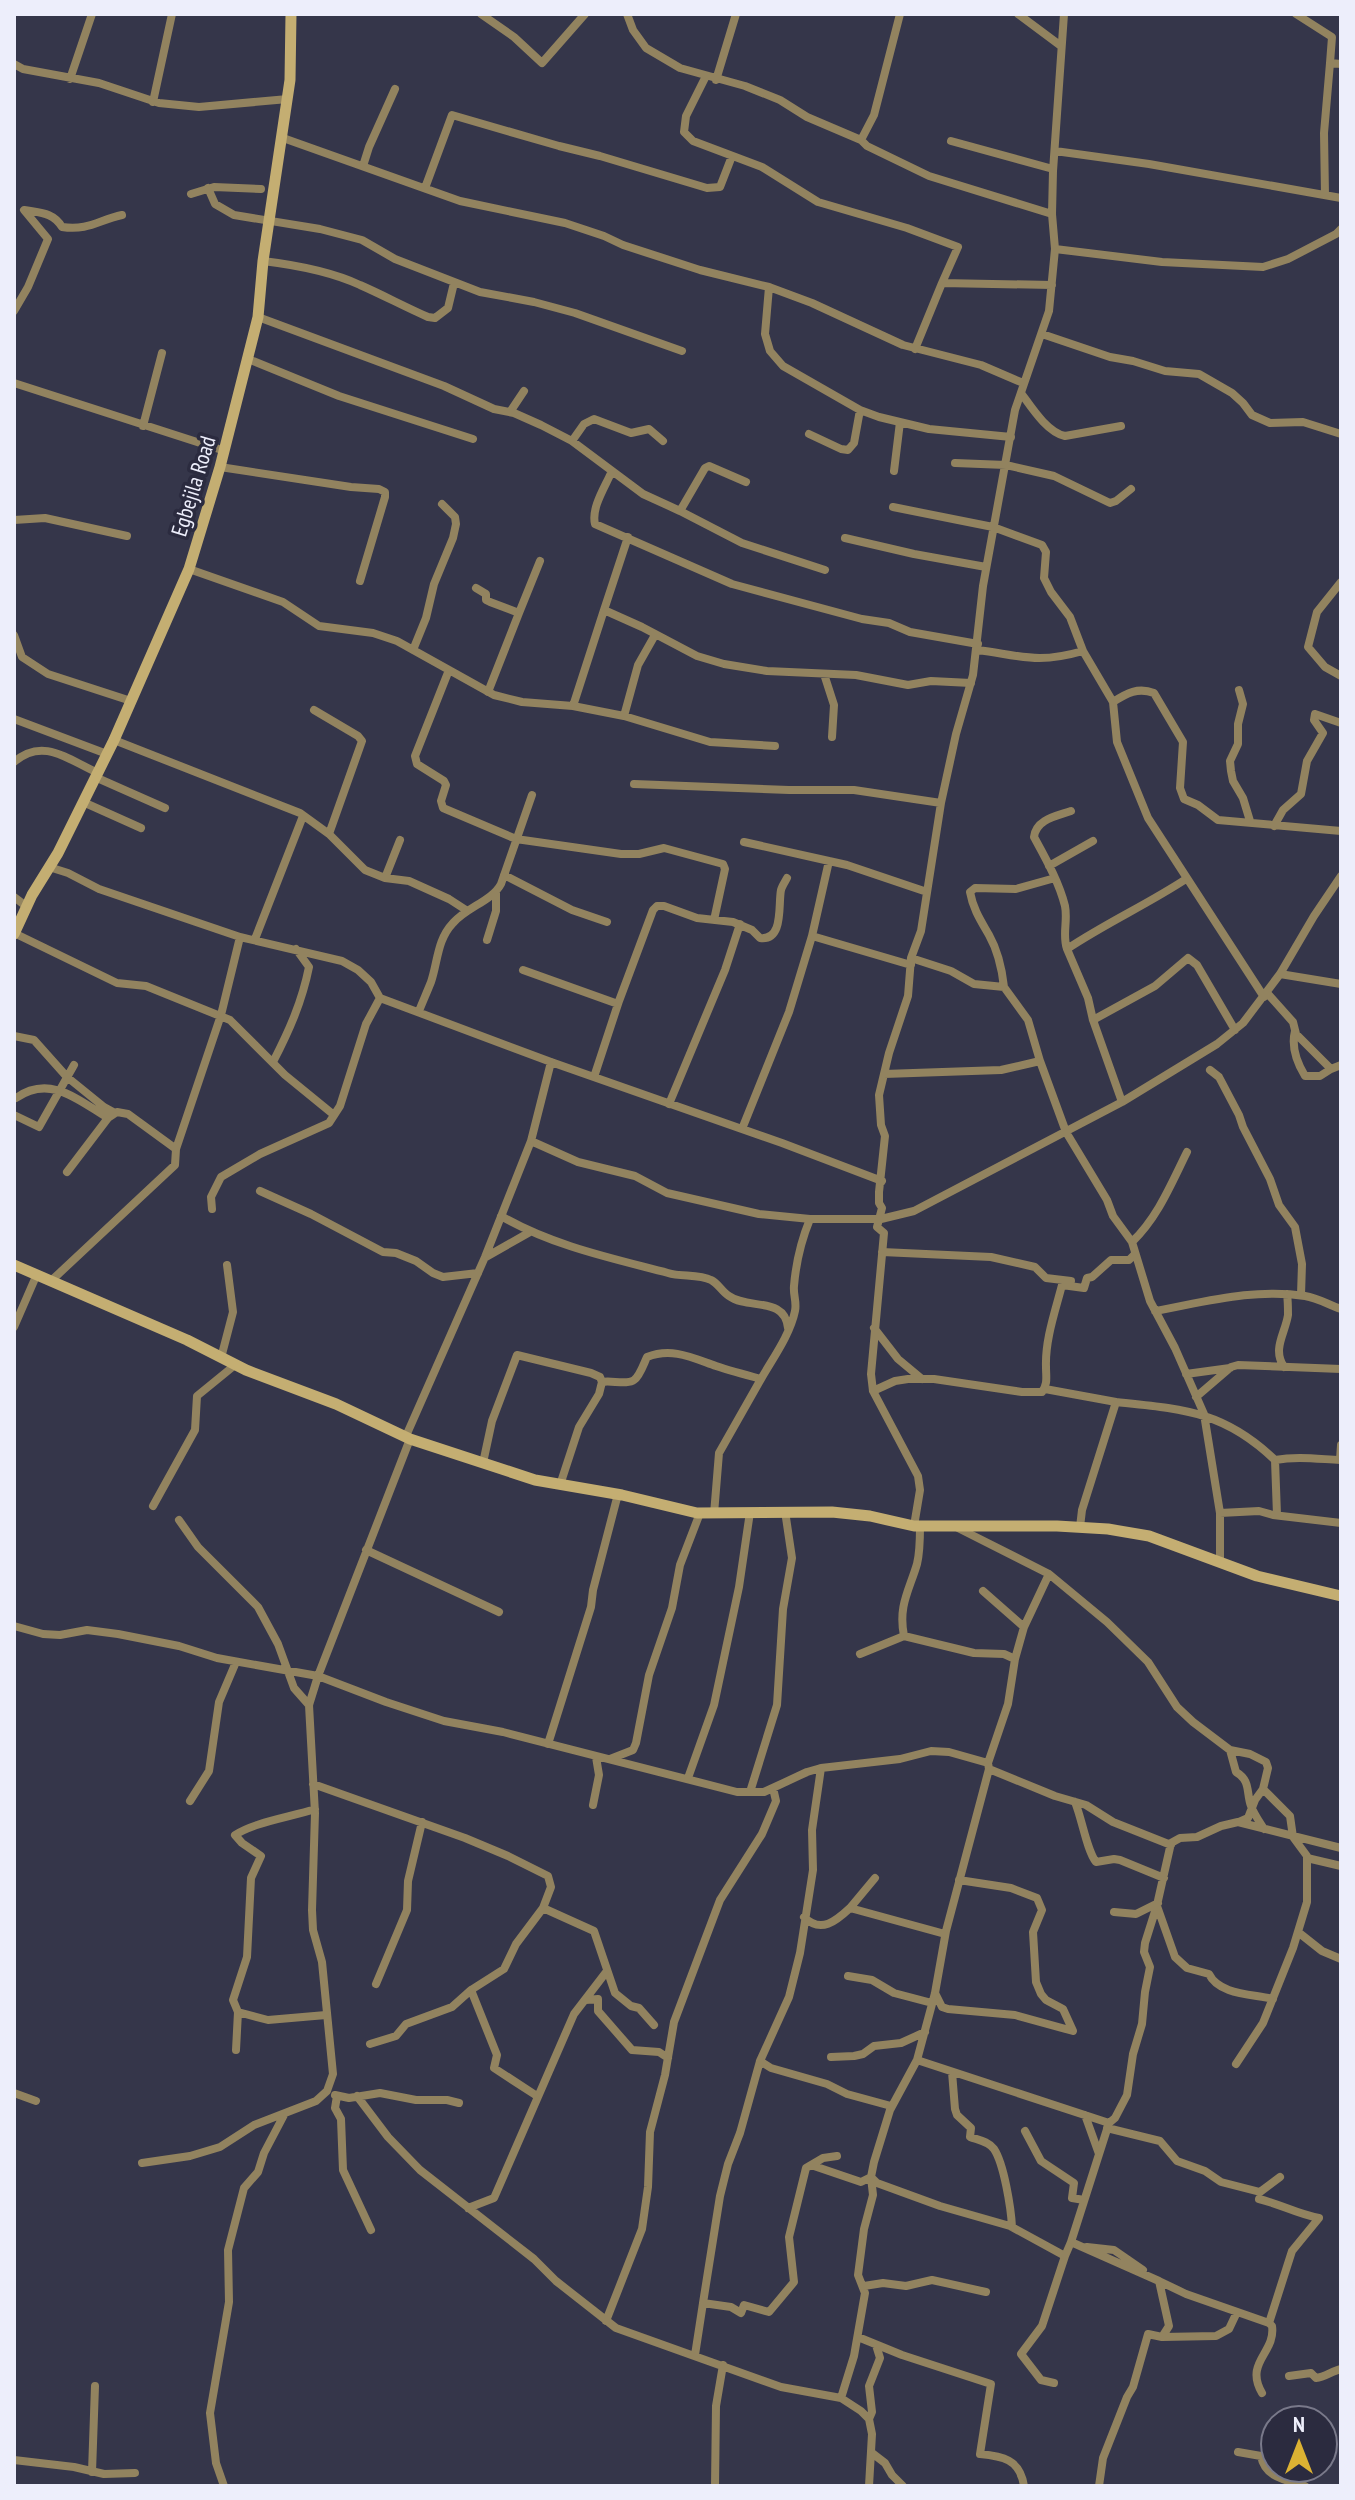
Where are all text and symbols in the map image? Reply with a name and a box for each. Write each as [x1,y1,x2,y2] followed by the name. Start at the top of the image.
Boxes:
[165,433,221,539] street label: Egbejila Road
[1259,2404,1339,2484] north arrow
[1293,2410,1305,2438] text: N

